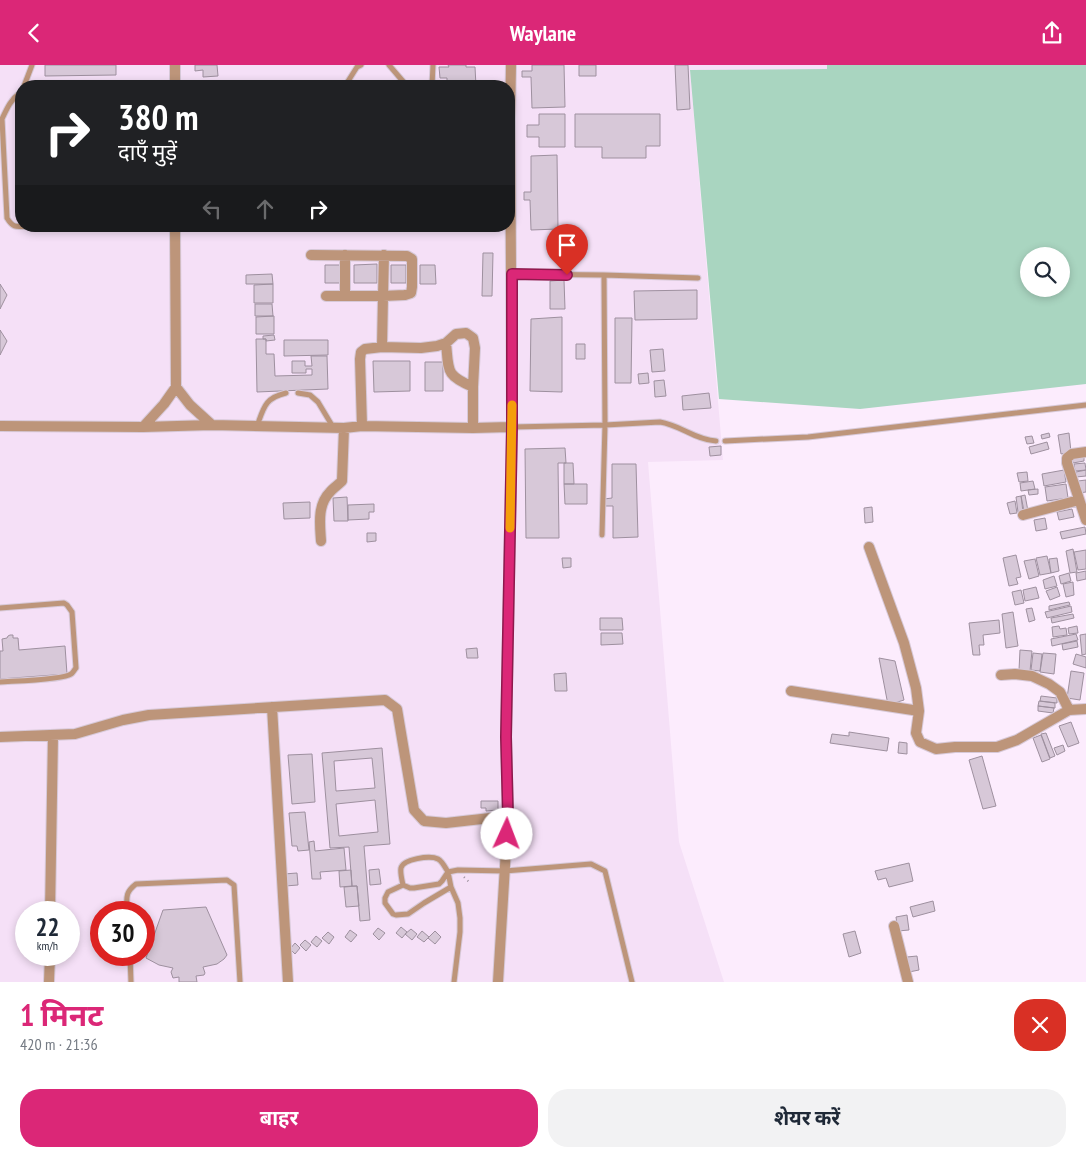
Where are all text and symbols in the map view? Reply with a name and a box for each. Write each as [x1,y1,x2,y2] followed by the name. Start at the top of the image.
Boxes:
[20,19,48,47] icon: back
[510,19,576,47] text: Waylane
[1038,19,1066,47] icon: share
[118,94,199,140] text: 380 m
[35,100,100,165] icon: right
[118,138,177,166] text: दाएँ मुड़ें
[198,195,226,223] icon: left
[251,195,279,223] icon: ahead
[304,195,332,223] icon: right
[546,224,588,275] pin
[553,231,581,259] icon: arrive
[1020,247,1070,297] map controls
[1020,247,1070,297] button: search
[480,807,532,859] position arrow
[90,901,155,966] speed limit sign: 30
[36,911,59,943] text: 22
[37,938,58,953] text: km/h
[20,995,103,1034] text: 1 मिनट
[1014,999,1066,1051] button: close
[20,1034,98,1054] text: 420 m · 21:36
[20,1089,538,1147] button: बाहर
[548,1089,1066,1147] button: शेयर करें

